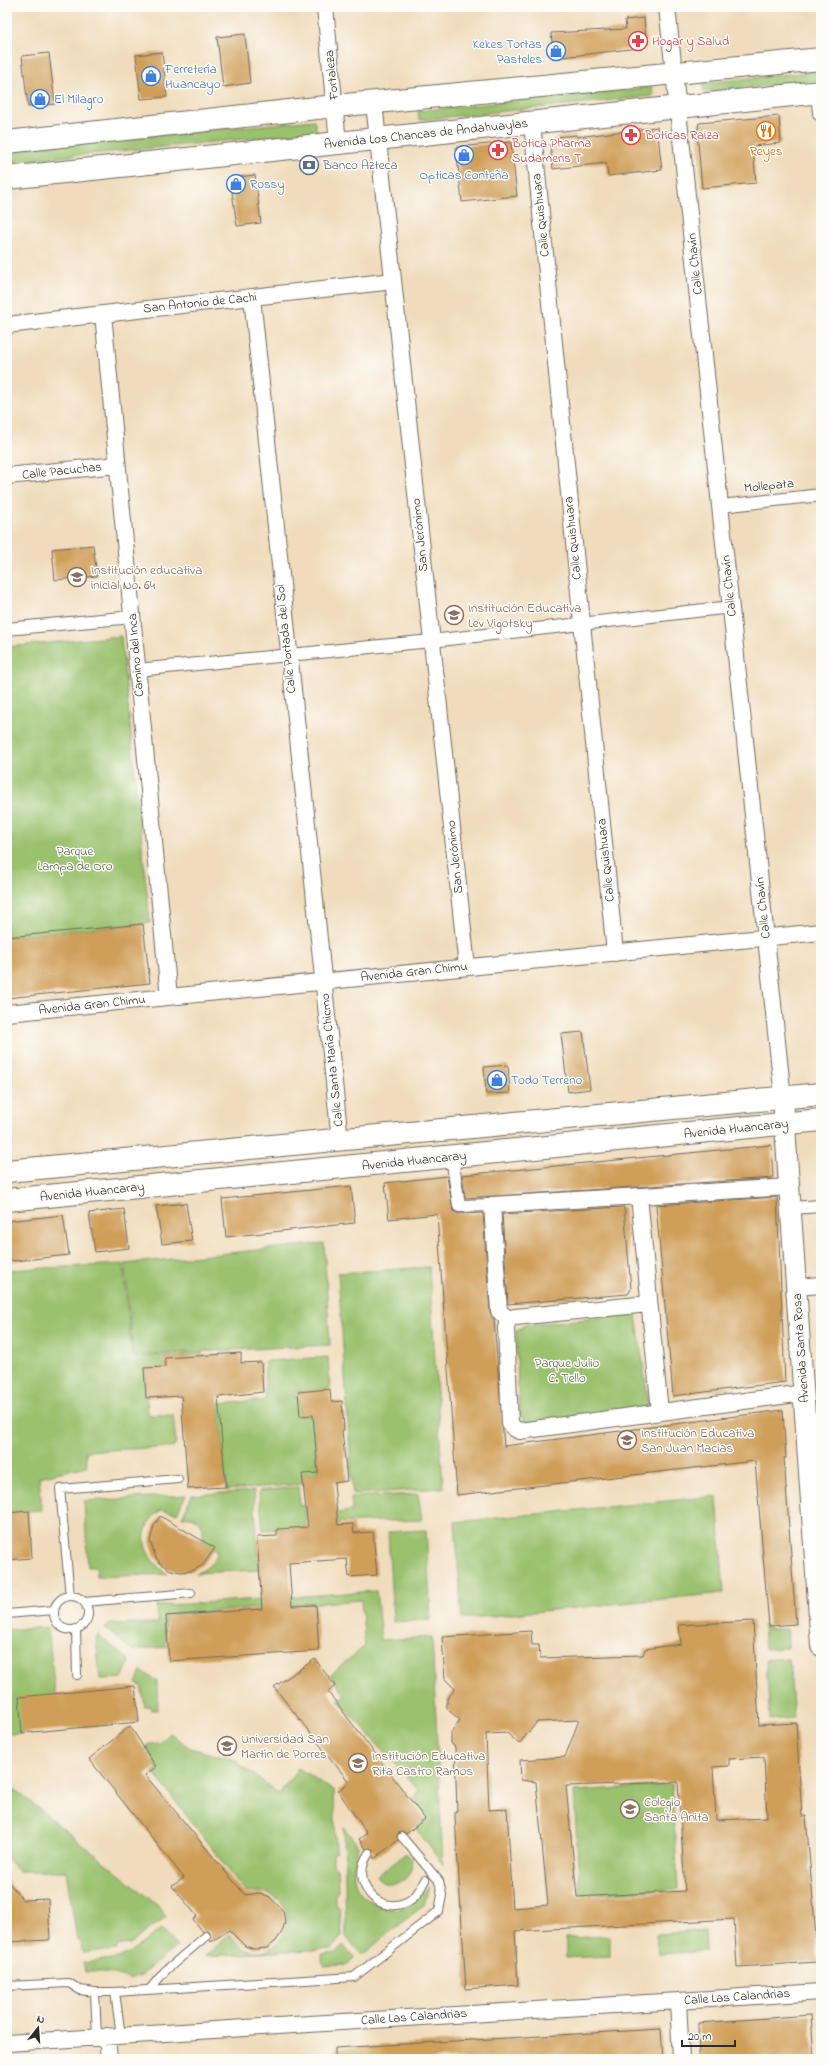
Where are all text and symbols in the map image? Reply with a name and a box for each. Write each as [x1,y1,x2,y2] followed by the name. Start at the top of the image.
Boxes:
[627,30,649,52] pharmacy icon: Hogar y Salud
[652,32,730,52] place label: Hogar y Salud
[473,35,542,69] place label: Kekes Tortas Pasteles
[545,40,567,62] shop icon: Kekes Tortas Pasteles
[320,49,344,102] street label: Fortaleza
[164,60,221,95] place label: Ferretería Huancayo
[140,65,162,87] shop icon: Ferretería Huancayo
[29,88,51,110] shop icon: El Milagro
[54,90,104,110] place label: El Milagro
[323,114,529,155] street label: Avenida Los Chancas de Andahuaylas
[755,120,777,142] restaurant icon: Reyes
[620,124,642,146] pharmacy icon: Boticas Raiza
[644,126,719,145] place label: Boticas Raiza
[511,134,591,168] place label: Botica Pharma Sudameris T
[487,139,509,161] pharmacy icon: Botica Pharma Sudameris T
[750,142,783,162] place label: Reyes
[453,144,475,166] shop icon: Opticas Conteña
[298,154,320,176] bank icon: Banco Azteca
[322,156,397,175] place label: Banco Azteca
[420,166,508,185] place label: Opticas Conteña
[527,172,555,258] street label: Calle Quishuara
[225,173,247,195] shop icon: Rossy
[250,175,284,195] place label: Rossy
[682,232,708,296] street label: Calle Chavín
[142,288,258,318] street label: San Antonio de Cachi
[21,457,103,485] street label: Calle Pacuchas
[743,474,795,498] street label: Mollepata
[559,495,587,581] street label: Calle Quishuara
[407,497,433,573] street label: San Jerónimo
[716,554,742,618] street label: Calle Chavín
[91,561,202,595] place label: Institución educativa inicial No. 64
[66,566,88,588] school or university icon: Institución educativa inicial No. 64
[271,584,301,694] street label: Calle Portada del Sol
[468,599,581,634] place label: Institución Educativa Lev Vigotsky
[443,604,465,626] school or university icon: Institución Educativa Lev Vigotsky
[123,612,149,698] street label: Camino del Inca
[592,817,620,903] street label: Calle Quishuara
[442,819,468,895] street label: San Jerónimo
[38,842,113,876] park label: Parque Lampa de Oro
[750,876,776,940] street label: Calle Chavín
[360,957,468,987] street label: Avenida Gran Chimu
[38,990,146,1020] street label: Avenida Gran Chimu
[316,992,348,1128] street label: Calle Santa María Chicmo
[486,1069,508,1091] shop icon: Todo Terreno
[511,1071,583,1090] place label: Todo Terreno
[683,1114,789,1145] street label: Avenida Huancaray
[361,1146,467,1177] street label: Avenida Huancaray
[39,1177,145,1208] street label: Avenida Huancaray
[788,1293,814,1403] street label: Avenida Santa Rosa
[535,1354,600,1388] park label: Parque Julio C. Tello
[641,1424,754,1458] place label: Institución Educativa San Juan Macias
[616,1429,638,1451] school or university icon: Institución Educativa San Juan Macias
[241,1730,329,1764] place label: Universidad San Martín de Porres
[216,1735,238,1757] school or university icon: Universidad San Martín de Porres
[372,1747,485,1781] place label: Institución Educativa Rita Castro Ramos
[347,1752,369,1774] school or university icon: Institución Educativa Rita Castro Ramos
[644,1793,709,1827] place label: Colegio Santa Anita
[619,1798,641,1820] school or university icon: Colegio Santa Anita
[683,1984,791,2010] street label: Calle Las Calandrias
[360,2004,468,2030] street label: Calle Las Calandrias
[18,2008,58,2048] north arrow
[35,2011,47,2028] text: N
[682,2022,735,2048] scale bar
[688,2028,711,2046] text: 20 m

